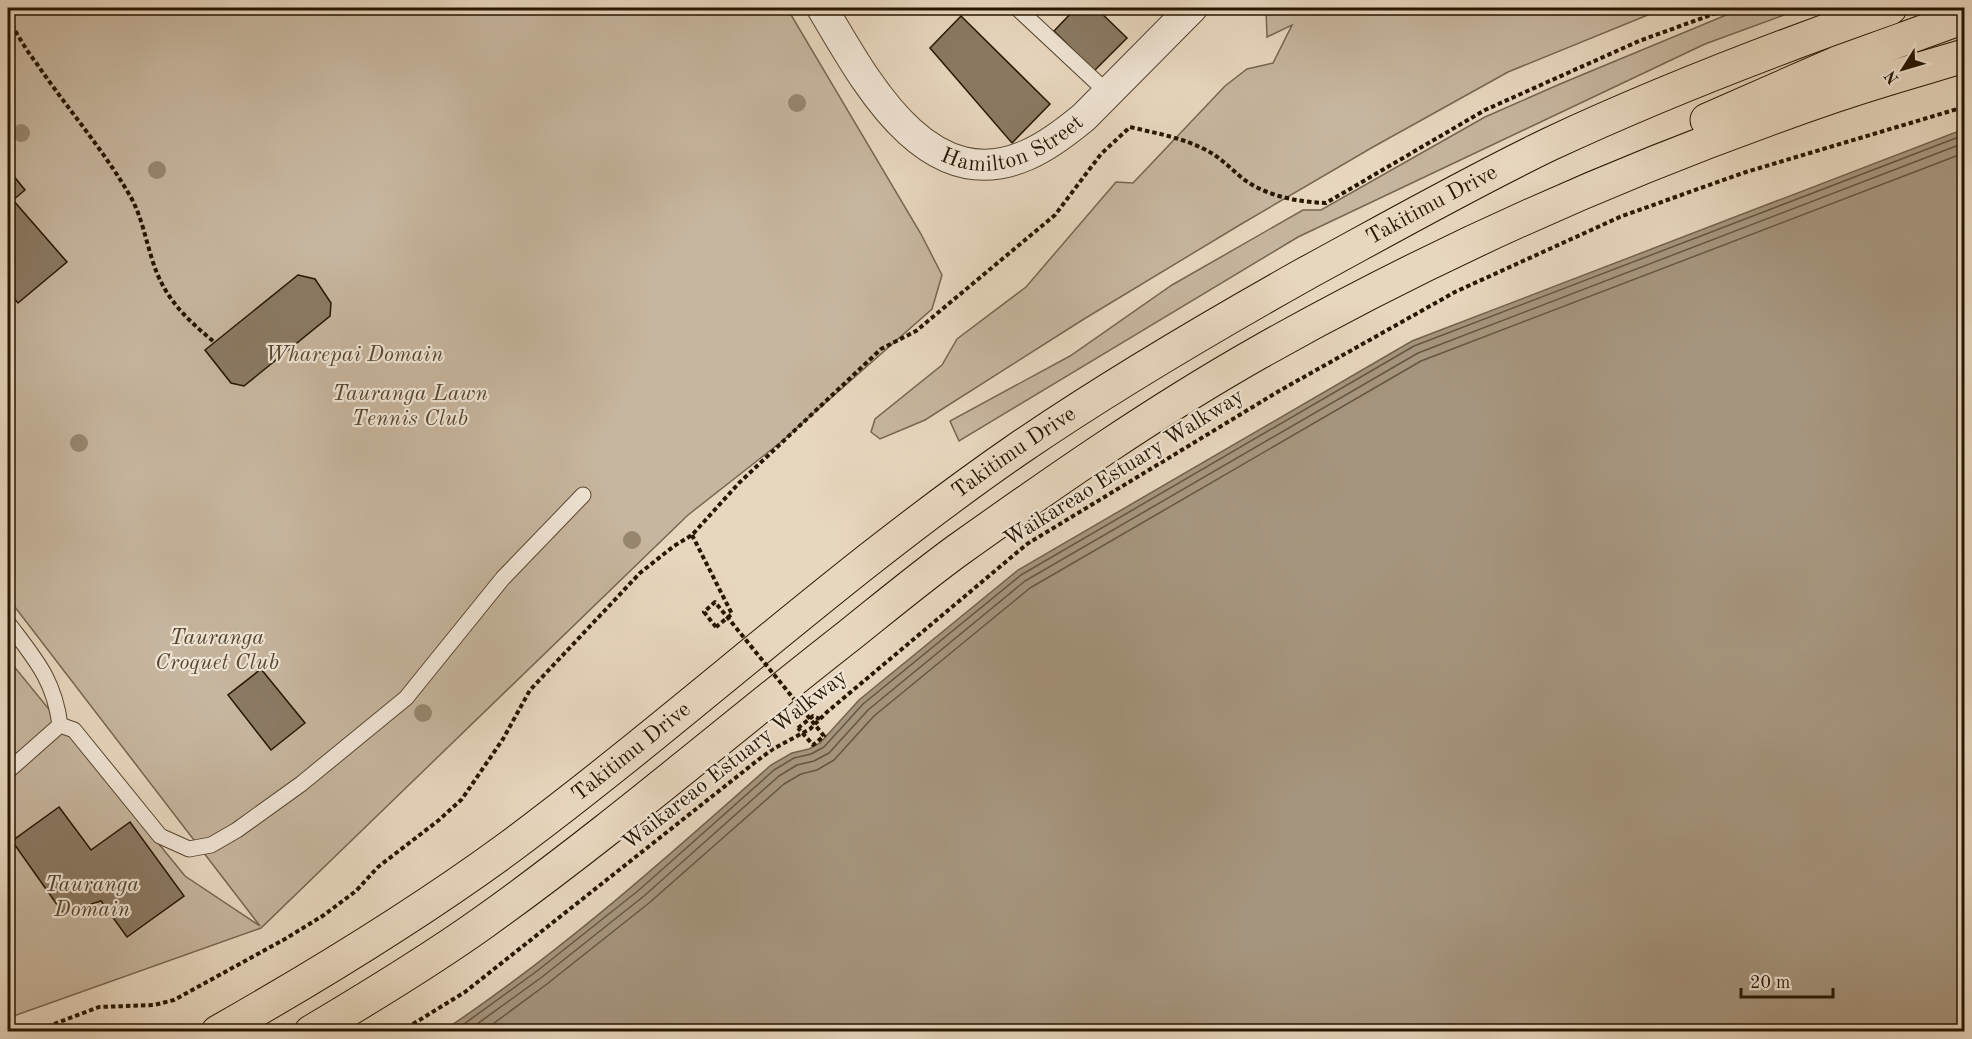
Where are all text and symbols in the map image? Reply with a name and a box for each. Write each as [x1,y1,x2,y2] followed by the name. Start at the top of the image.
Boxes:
[1873,39,1933,99] north arrow
[1882,67,1903,87] text: N
[938,111,1088,176] street label: Hamilton Street
[1363,161,1501,249] street label: Takitimu Drive
[265,344,444,366] park label: Wharepai Domain
[332,383,488,430] park label: Tauranga Lawn Tennis Club
[1000,385,1248,551] street label: Waikareao Estuary Walkway
[948,403,1080,503] street label: Takitimu Drive
[155,627,279,674] park label: Tauranga Croquet Club
[619,665,852,854] street label: Waikareao Estuary Walkway
[568,698,695,806] street label: Takitimu Drive
[45,874,139,921] park label: Tauranga Domain
[1741,961,1832,999] scale bar
[1750,974,1790,992] text: 20 m

